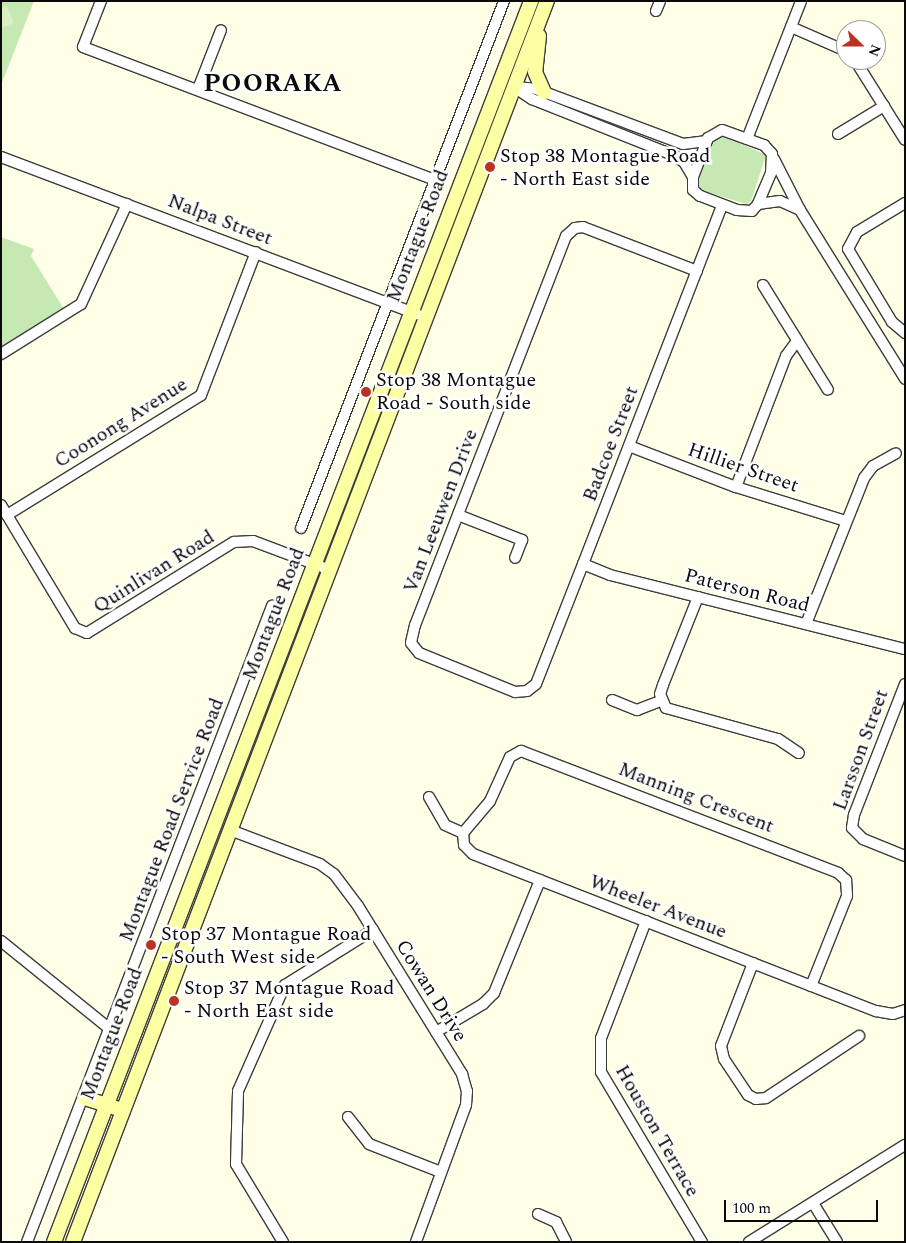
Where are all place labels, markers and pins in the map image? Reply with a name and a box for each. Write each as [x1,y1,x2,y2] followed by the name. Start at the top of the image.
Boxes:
[500,144,710,191] place label: Stop 38 Montague Road - North East side
[484,161,496,173] marker: Stop 38 Montague Road - North East side
[376,369,536,416] place label: Stop 38 Montague Road - South side
[360,386,372,398] marker: Stop 38 Montague Road - South side
[161,922,371,969] place label: Stop 37 Montague Road - South West side
[145,939,157,951] marker: Stop 37 Montague Road - South West side
[184,977,394,1024] place label: Stop 37 Montague Road - North East side
[168,995,180,1007] marker: Stop 37 Montague Road - North East side

